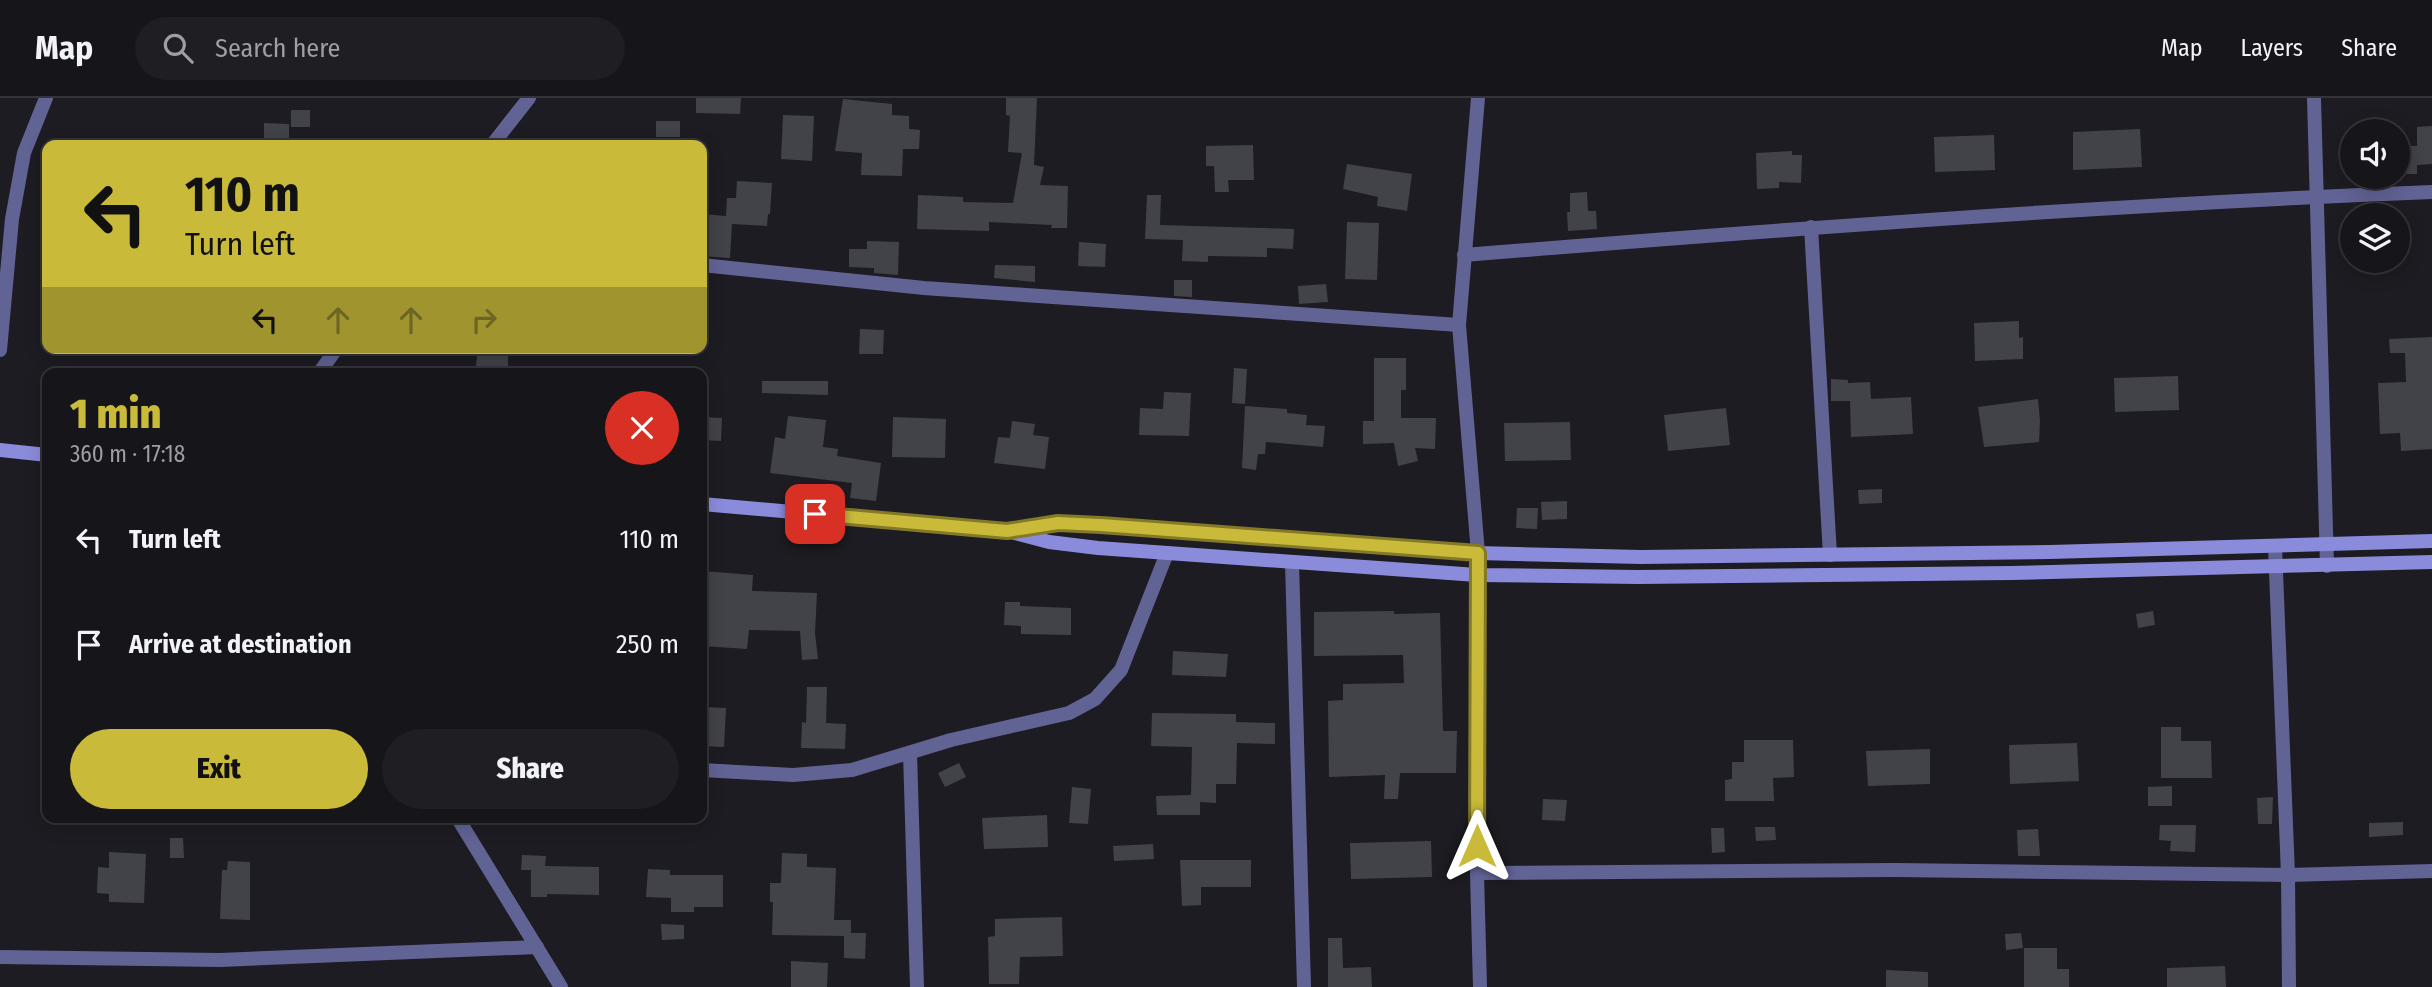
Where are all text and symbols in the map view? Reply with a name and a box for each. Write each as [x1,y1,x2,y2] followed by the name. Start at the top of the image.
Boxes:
[135,17,625,80] search box
[35,28,93,68] text: Map
[159,29,197,67] icon: search
[215,33,340,64] text: Search here
[2161,34,2203,62] text: Map
[2241,34,2303,62] text: Layers
[2341,34,2397,62] text: Share
[2340,119,2410,273] map controls
[2340,119,2410,189] button: sound
[185,165,300,224] text: 110 m
[70,168,161,259] icon: left
[2340,203,2410,273] button: layers
[185,225,295,263] text: Turn left
[246,301,284,339] icon: left
[319,301,357,339] icon: ahead
[392,301,430,339] icon: ahead
[465,301,503,339] icon: right
[70,389,161,439] text: 1 min
[605,391,679,465] button: close
[70,440,185,468] text: 360 m · 17:18
[785,484,845,544] pin
[796,495,834,533] icon: arrive
[70,521,108,559] icon: left
[129,524,221,555] text: Turn left
[619,524,679,555] text: 110 m
[70,626,108,664] icon: arrive
[129,629,352,660] text: Arrive at destination
[616,629,679,660] text: 250 m
[70,729,368,809] button: Exit
[382,729,679,809] button: Share
[1440,809,1514,883] position arrow

